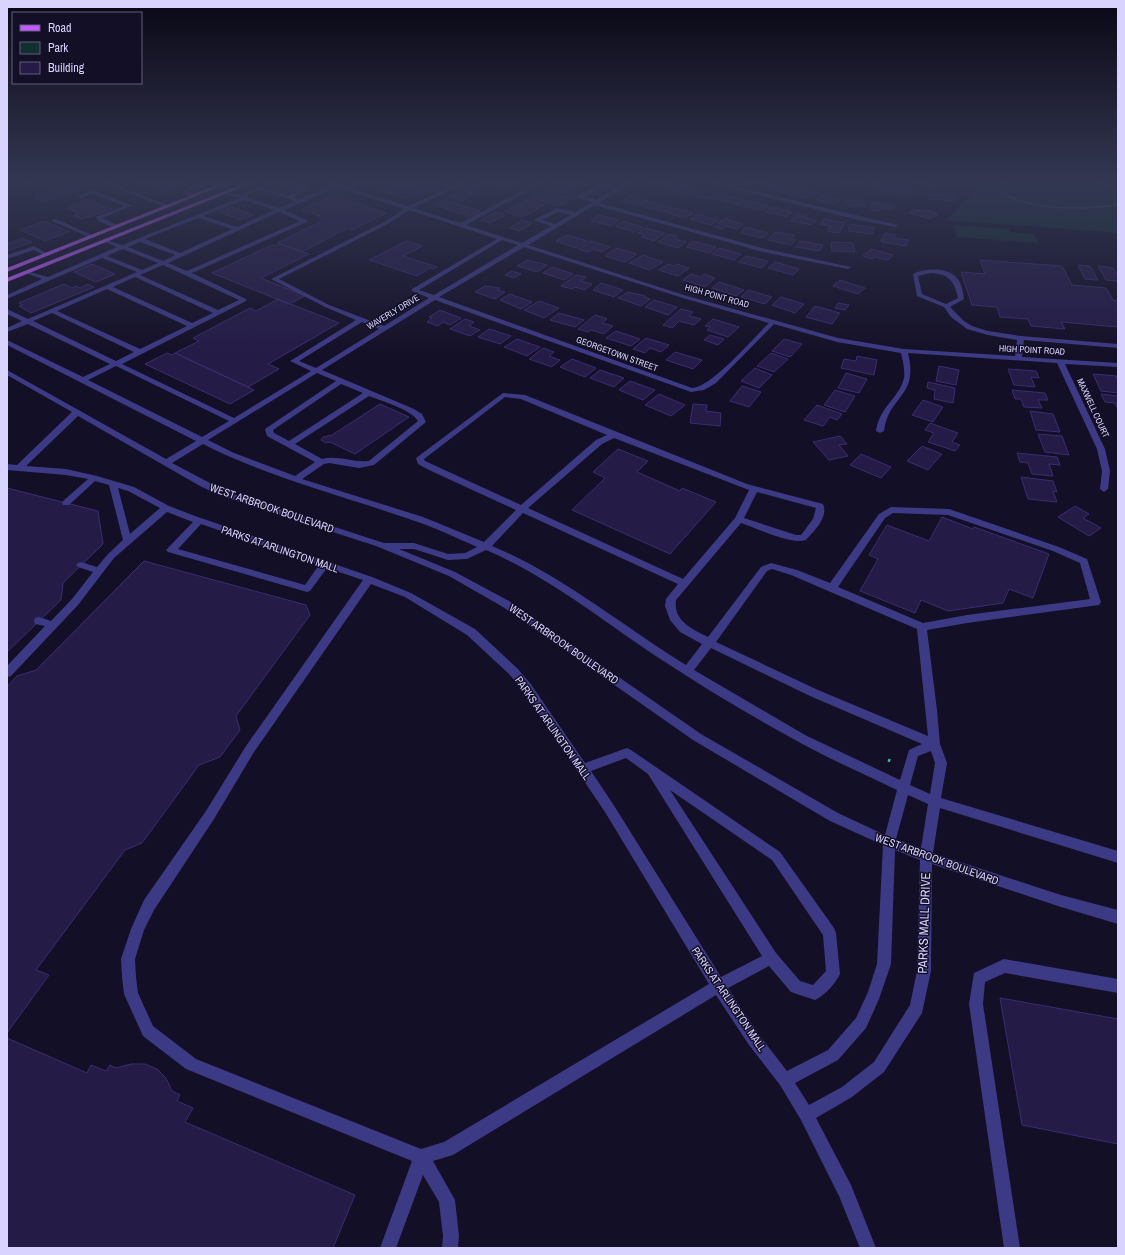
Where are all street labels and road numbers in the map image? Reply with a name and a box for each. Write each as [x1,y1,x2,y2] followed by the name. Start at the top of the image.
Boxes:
[683,281,751,311] street label: HIGH POINT ROAD
[365,292,422,332] street label: WAVERLY DRIVE
[575,334,660,375] street label: GEORGETOWN STREET
[999,342,1065,358] street label: HIGH POINT ROAD
[1074,376,1112,440] street label: MAXWELL COURT
[208,480,336,536] street label: WEST ARBROOK BOULEVARD
[219,522,341,576] street label: PARKS AT ARLINGTON MALL
[507,601,621,687] street label: WEST ARBROOK BOULEVARD
[512,674,594,782] street label: PARKS AT ARLINGTON MALL
[873,830,1001,888] street label: WEST ARBROOK BOULEVARD
[914,872,934,974] street label: PARKS MALL DRIVE
[689,944,769,1054] street label: PARKS AT ARLINGTON MALL

